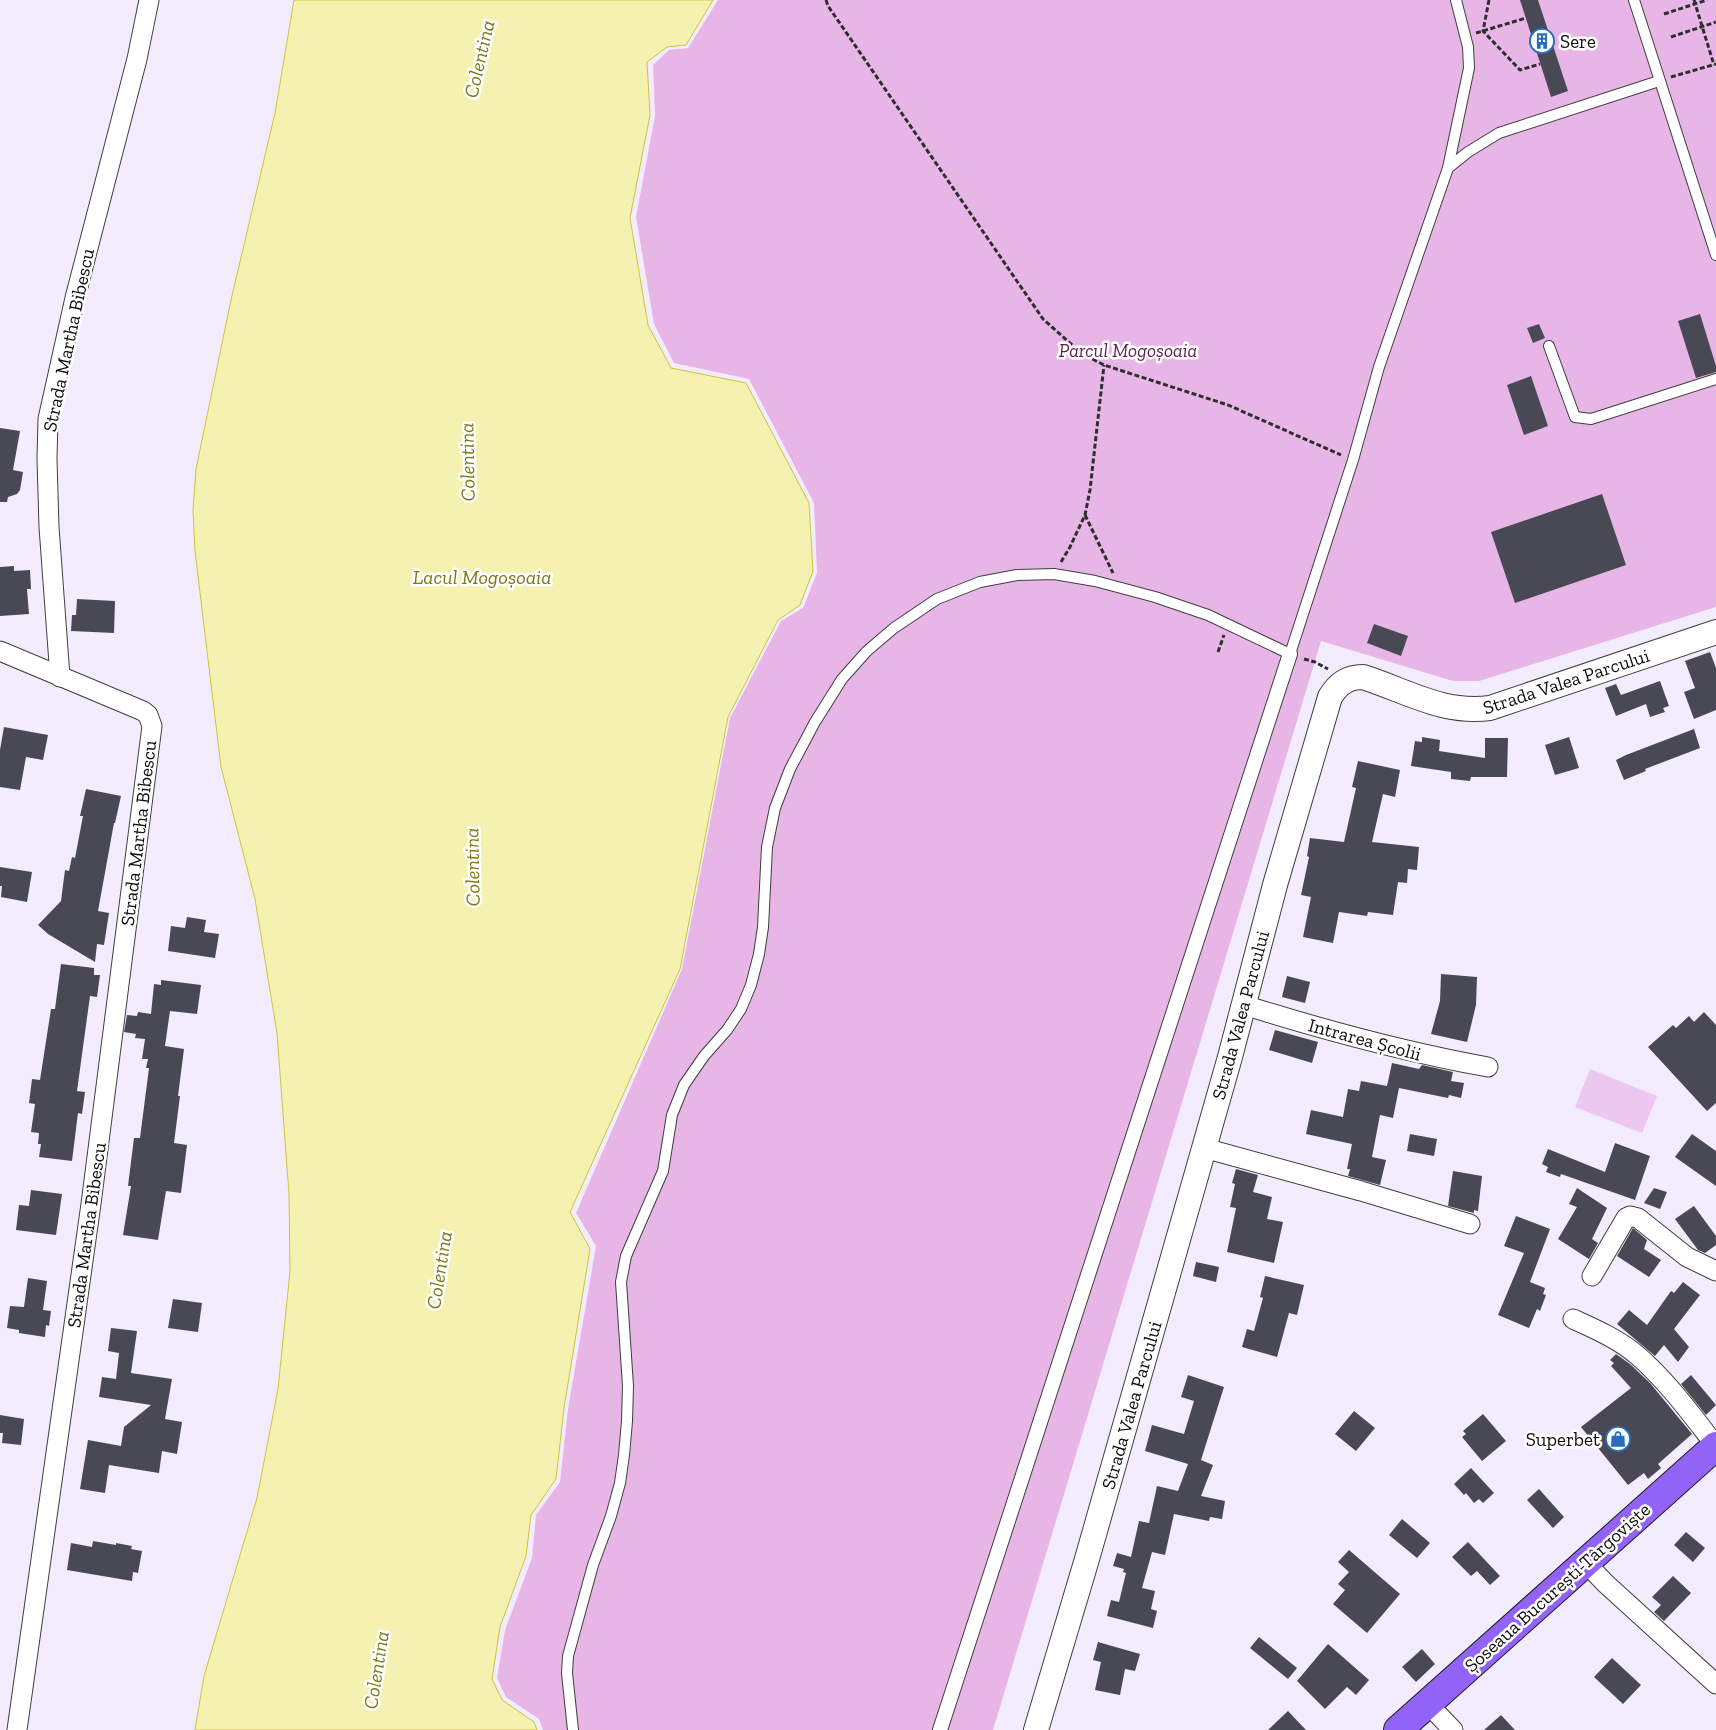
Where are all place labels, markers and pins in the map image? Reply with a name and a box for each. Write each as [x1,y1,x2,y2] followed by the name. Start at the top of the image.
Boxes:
[1529,28,1555,54] building icon: Sere
[1560,30,1596,53] place label: Sere
[1605,1426,1631,1452] shop icon: Superbet
[1526,1428,1600,1451] place label: Superbet

